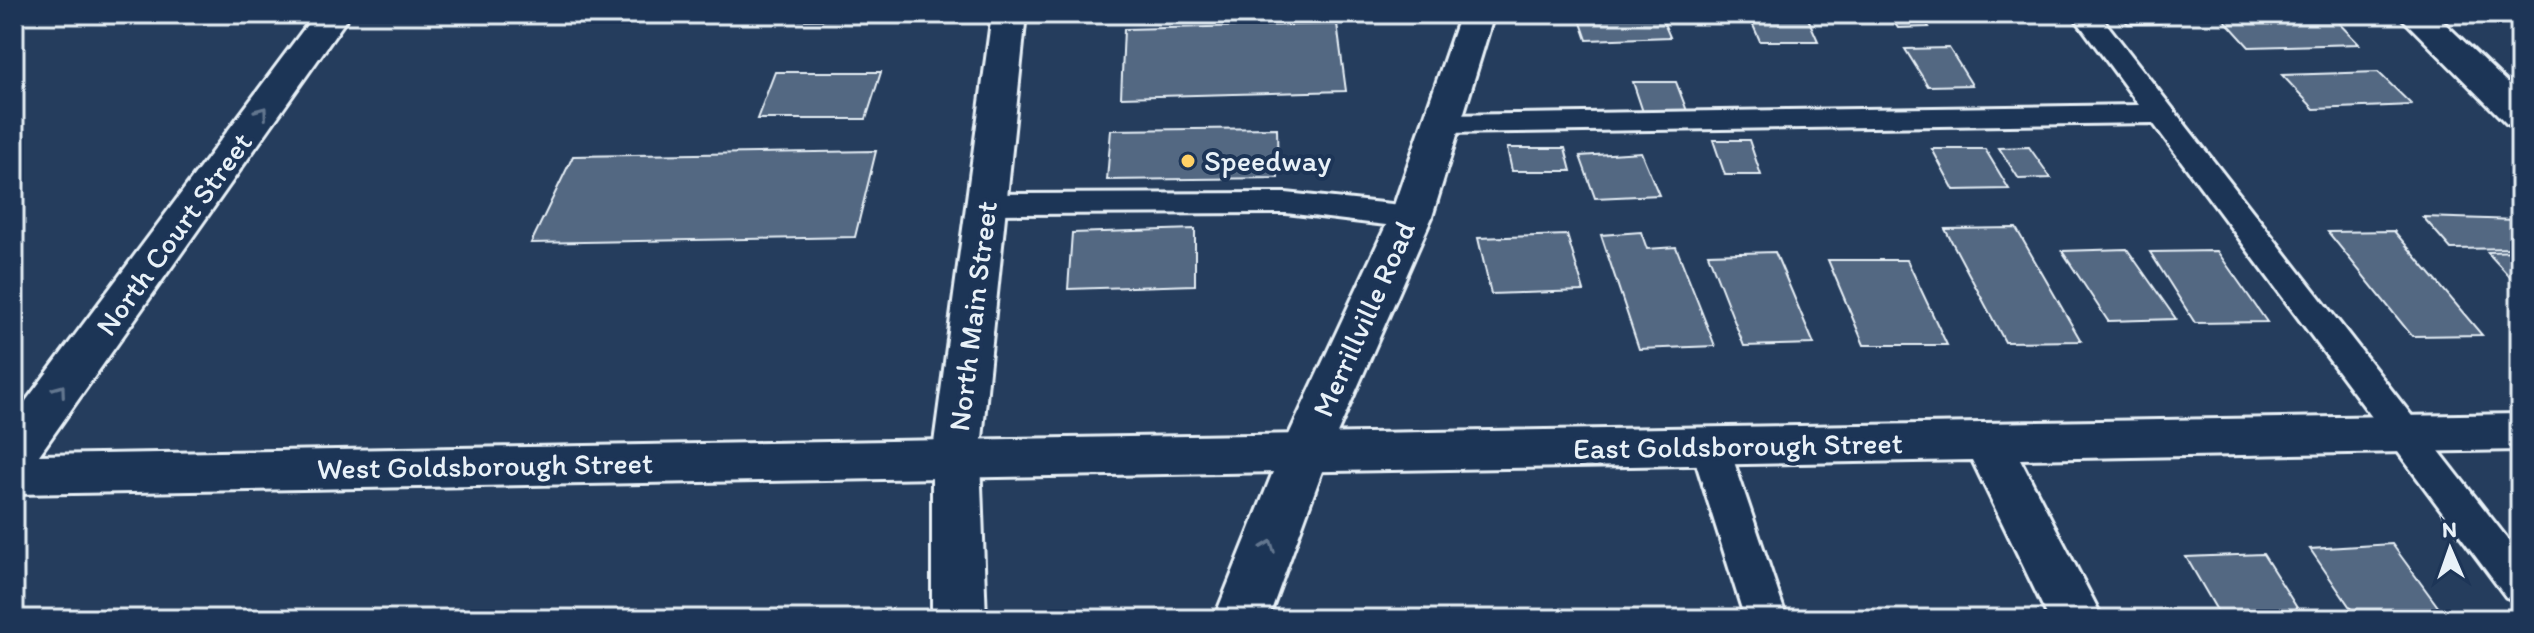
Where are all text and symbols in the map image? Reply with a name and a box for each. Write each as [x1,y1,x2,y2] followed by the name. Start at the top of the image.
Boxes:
[253,106,267,120] one-way arrow
[87,125,260,343] street label: North Court Street
[1204,142,1331,179] place label: Speedway
[1179,152,1197,170] marker: Speedway
[940,199,1005,433] street label: North Main Street
[1304,215,1423,422] street label: Merrillville Road
[50,384,65,399] one-way arrow
[1573,424,1903,467] street label: East Goldsborough Street
[316,444,653,487] street label: West Goldsborough Street
[2410,509,2490,589] north arrow
[2441,516,2457,543] text: N
[1259,540,1276,554] one-way arrow

